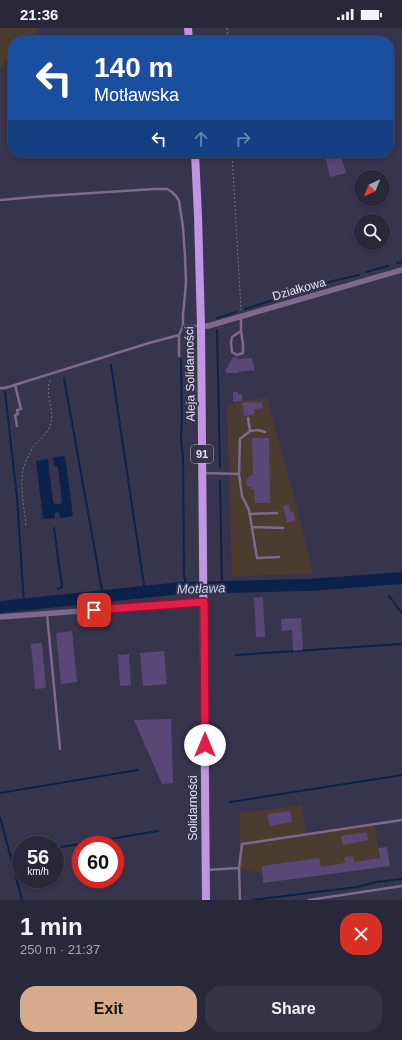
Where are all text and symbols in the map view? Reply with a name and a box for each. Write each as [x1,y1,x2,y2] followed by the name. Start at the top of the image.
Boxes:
[20,6,58,23] text: 21:36
[28,52,80,104] icon: left
[94,52,173,83] text: 140 m
[94,85,179,105] text: Motławska
[148,128,170,150] icon: left
[190,128,212,150] icon: ahead
[232,128,254,150] icon: right
[354,170,390,206] north arrow
[354,170,390,250] map controls
[354,214,390,250] button: search
[271,275,328,303] street label: Działkowa
[182,326,198,422] street label: Aleja Solidarności
[191,445,213,463] road number: 91
[177,580,225,597] water label: Motława
[77,593,111,627] pin
[83,599,105,621] icon: arrive
[184,724,226,766] position arrow
[186,775,200,841] street label: Solidarności
[72,836,124,888] speed limit sign: 60
[27,846,49,868] text: 56
[27,866,49,877] text: km/h
[20,913,83,940] text: 1 min
[340,913,382,955] button: close
[20,942,100,957] text: 250 m · 21:37
[20,986,197,1032] button: Exit
[205,986,382,1032] button: Share

